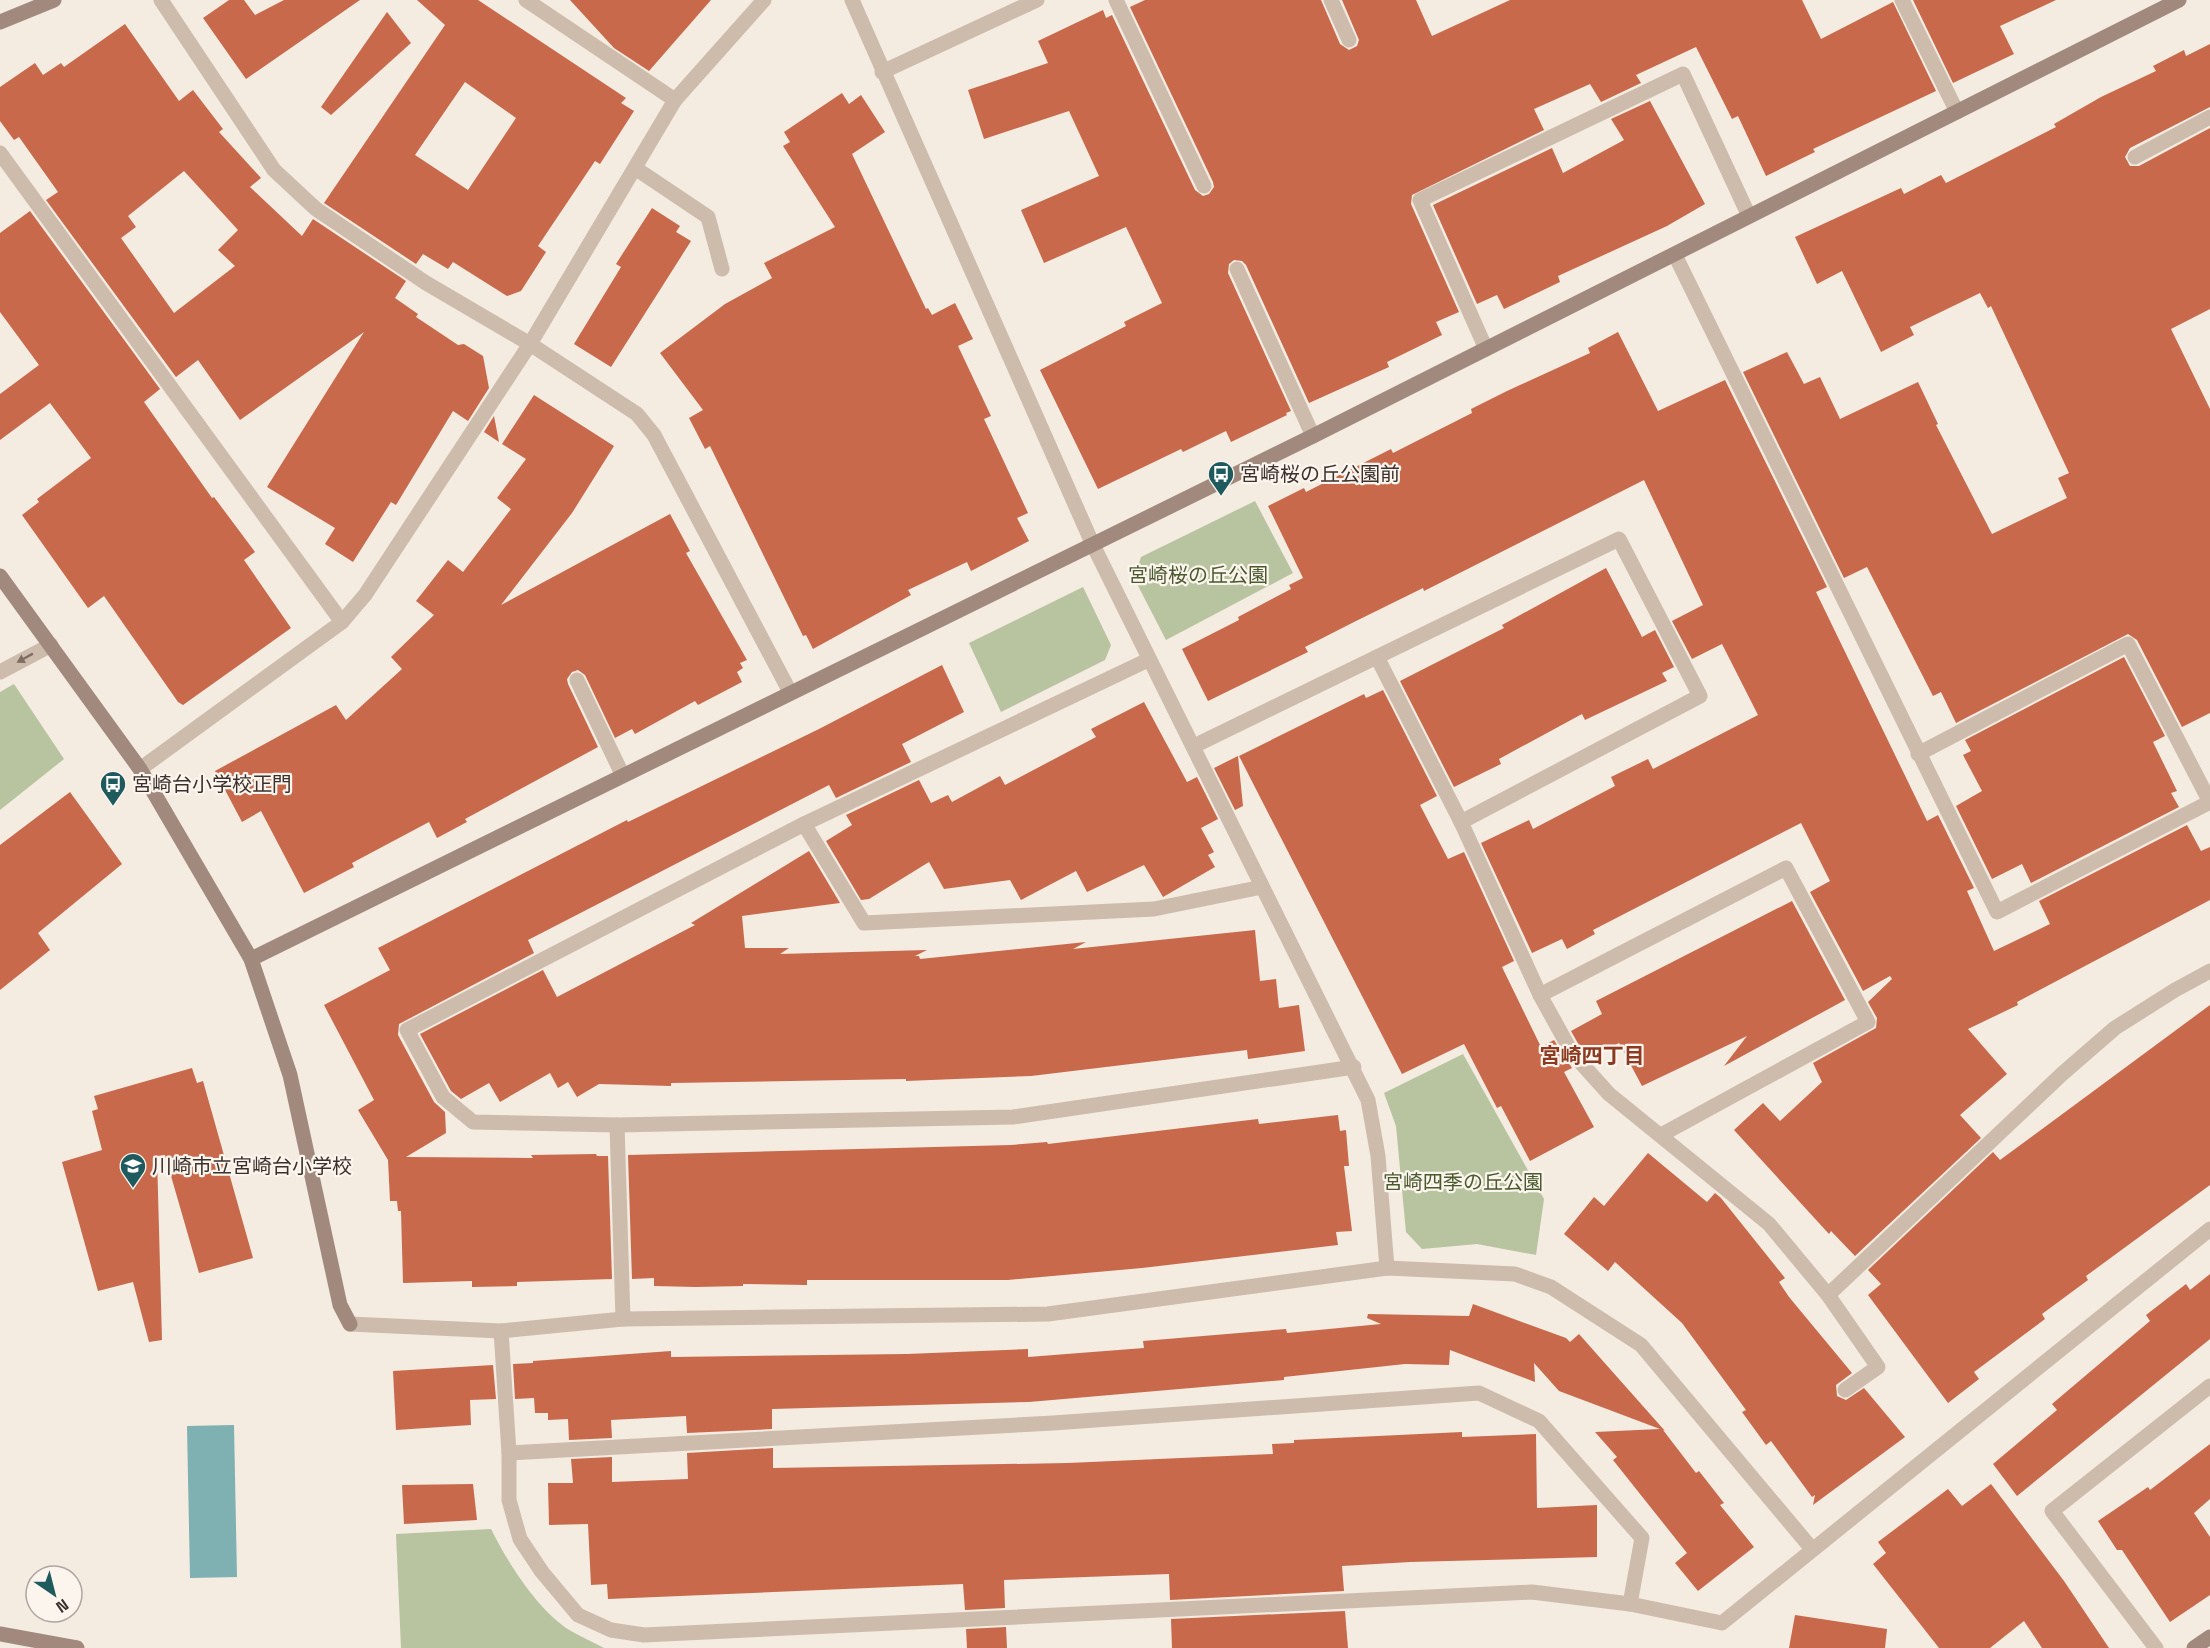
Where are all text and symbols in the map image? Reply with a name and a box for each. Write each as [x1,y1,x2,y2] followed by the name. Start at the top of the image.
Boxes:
[1206,459,1236,497] bus stop icon: 宮崎桜の丘公園前
[1240,461,1400,487] place label: 宮崎桜の丘公園前
[1128,562,1268,588] park label: 宮崎桜の丘公園
[16,653,33,663] one-way arrow
[98,769,128,807] bus stop icon: 宮崎台小学校正門
[132,771,292,797] place label: 宮崎台小学校正門
[1540,1042,1645,1069] district label: 宮崎四丁目
[118,1151,148,1189] school or university icon: 川崎市立宮崎台小学校
[152,1153,352,1179] place label: 川崎市立宮崎台小学校
[1383,1169,1543,1195] park label: 宮崎四季の丘公園
[24,1564,84,1624] north arrow
[52,1594,73,1618] text: N

